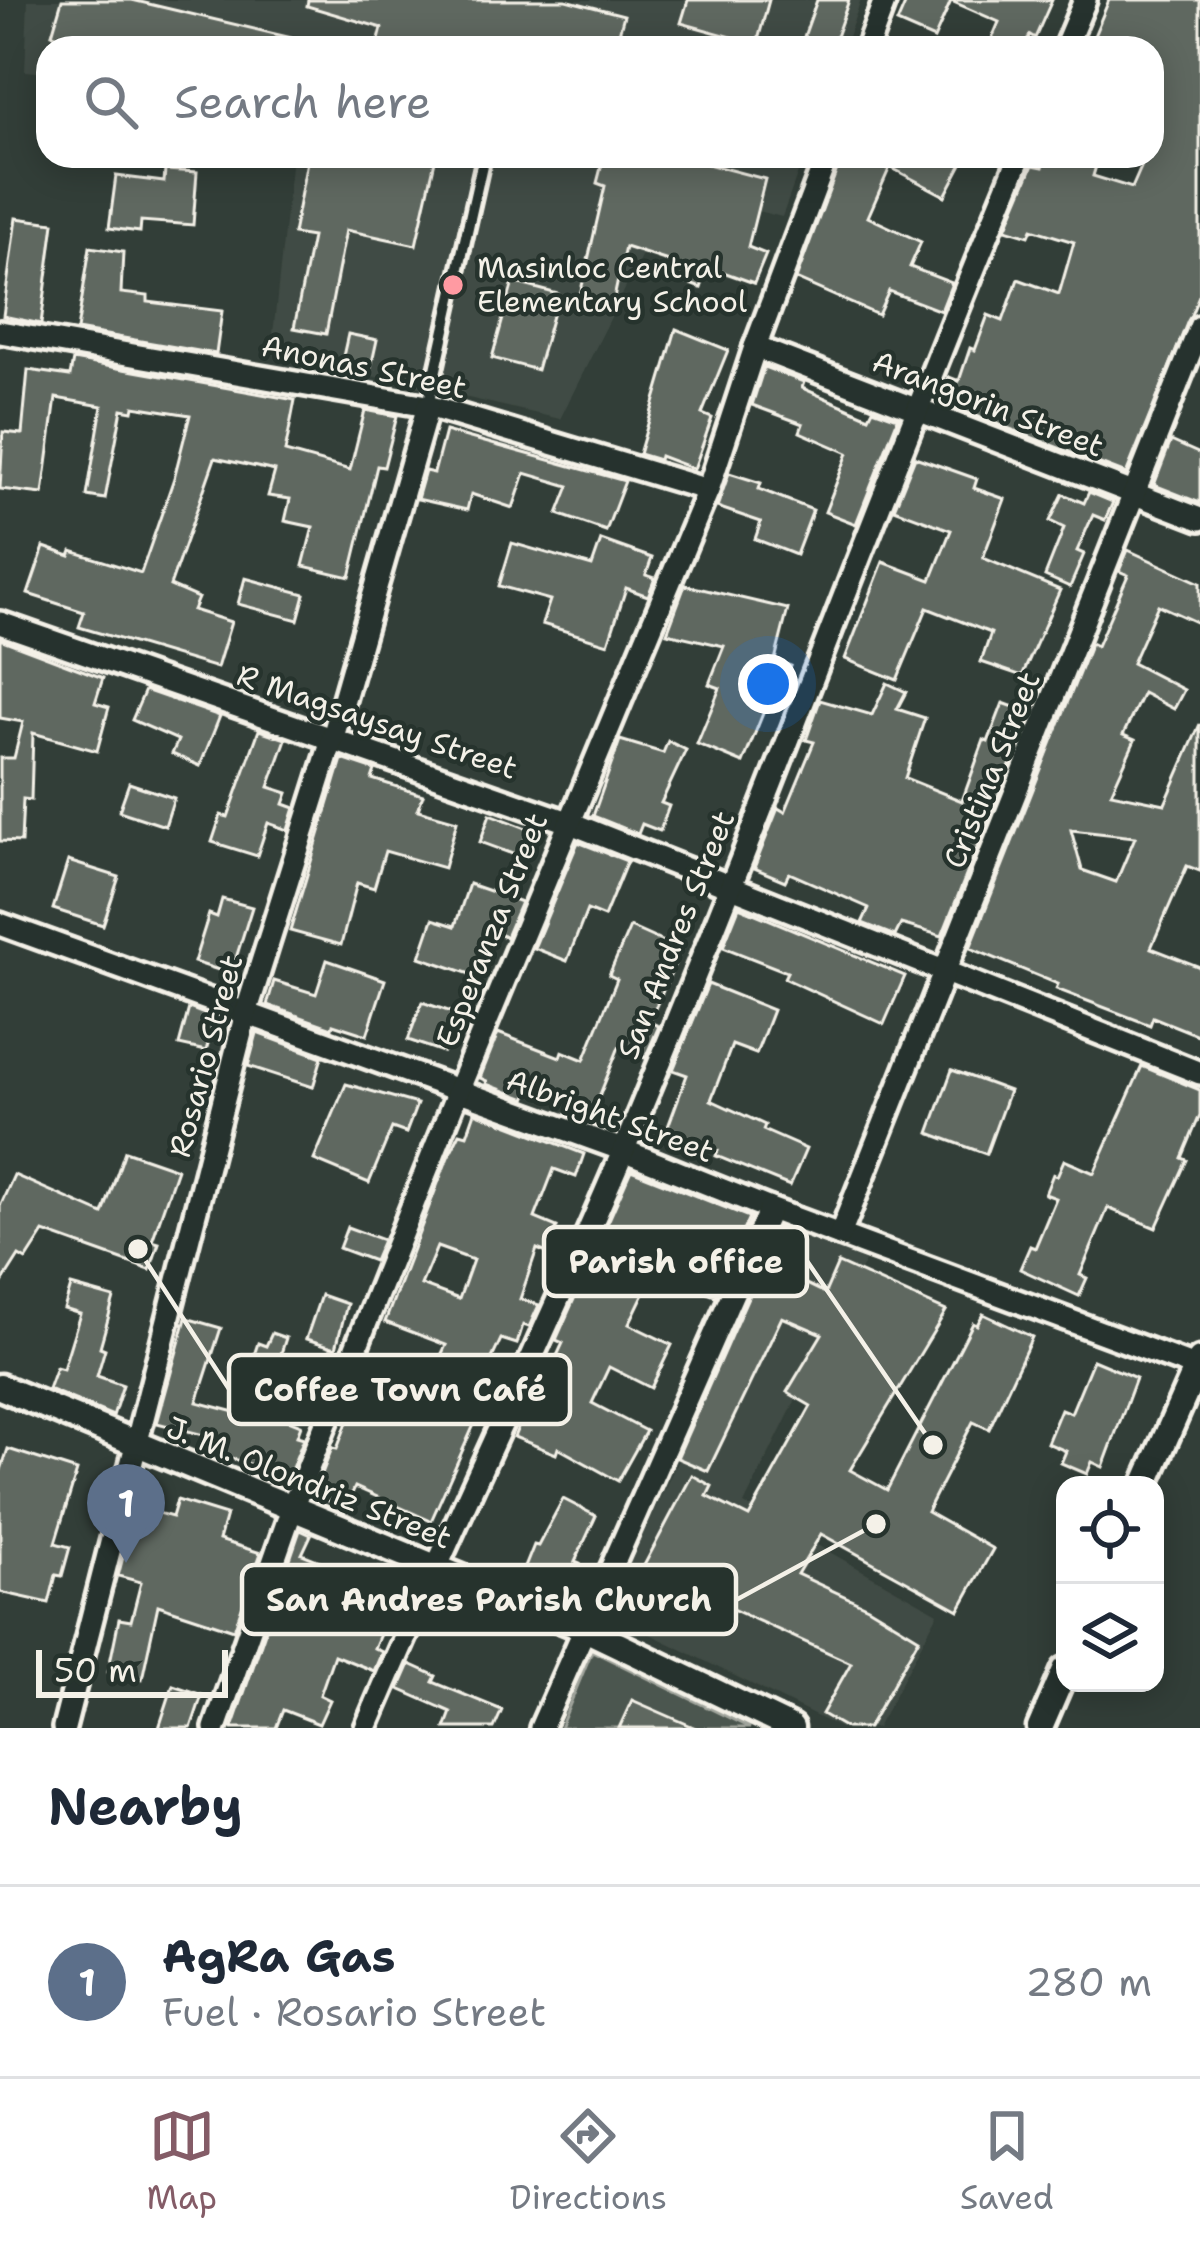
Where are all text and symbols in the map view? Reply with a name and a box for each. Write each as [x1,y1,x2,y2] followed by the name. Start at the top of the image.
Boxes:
[36,36,1164,168] search box
[78,69,144,135] icon: search
[174,72,431,132] text: Search here
[477,247,747,322] place label: Masinloc Central Elementary School
[440,272,466,298] marker: Masinloc Central Elementary School
[258,325,470,408] street label: Anonas Street
[867,341,1110,466] street label: Arangorin Street
[232,654,523,789] street label: R Magsaysay Street
[738,654,798,714] your location
[933,665,1050,874] street label: Cristina Street
[607,805,744,1065] street label: San Andres Street
[426,807,557,1053] street label: Esperanza Street
[159,950,252,1162] street label: Rosario Street
[501,1059,719,1172] street label: Albright Street
[544,1227,807,1296] callout: Parish office
[568,1239,784,1284] text: Parish office
[229,1355,570,1424] callout: Coffee Town Café
[253,1367,547,1412] text: Coffee Town Café
[161,1407,458,1558] street label: J. M. Olondriz Street
[87,1464,165,1563] pin: 1
[1056,1476,1164,1692] map controls
[1056,1476,1164,1584] button: locate
[242,1565,736,1634] callout: San Andres Parish Church
[266,1577,712,1622] text: San Andres Parish Church
[1056,1584,1164,1692] button: layers
[36,1644,228,1697] scale bar
[54,1648,137,1693] text: 50 m
[48,1772,243,1840] text: Nearby
[162,1926,396,1986] text: AgRa Gas
[78,1956,96,2008] text: 1
[1025,1956,1152,2008] text: 280 m
[162,1986,546,2038] text: Fuel · Rosario Street
[146,2103,217,2220] tab: Map
[510,2103,667,2220] tab: Directions
[960,2103,1054,2220] tab: Saved

